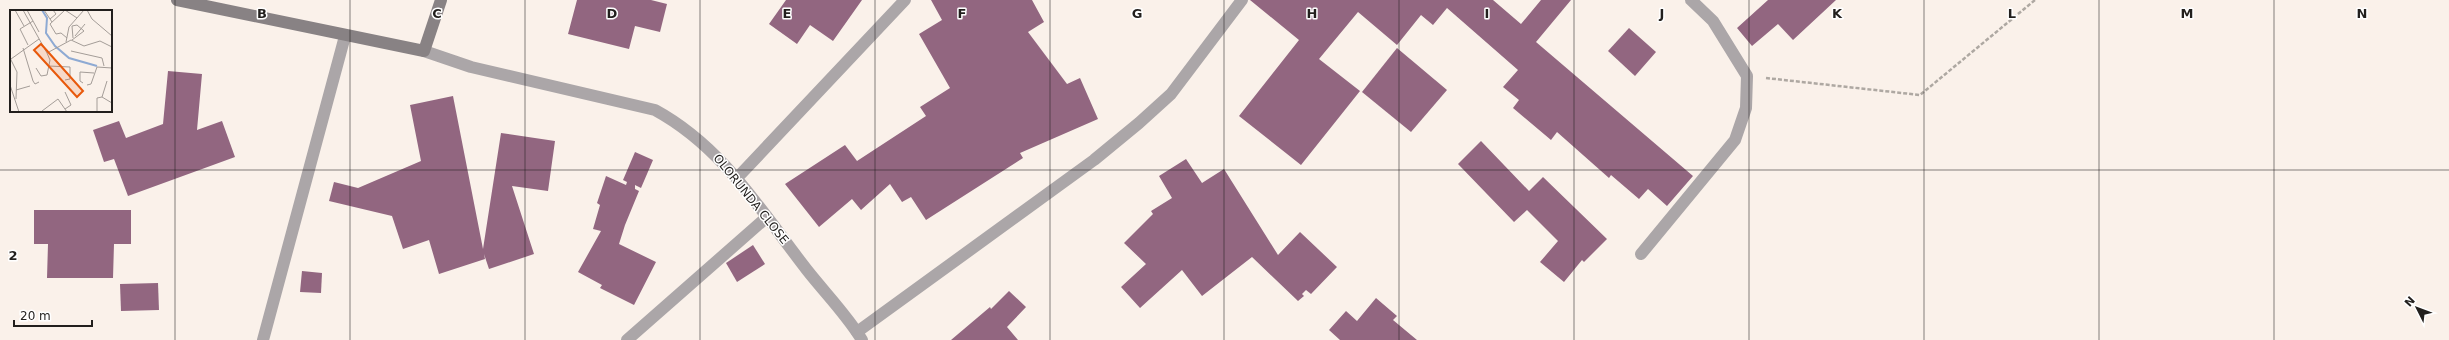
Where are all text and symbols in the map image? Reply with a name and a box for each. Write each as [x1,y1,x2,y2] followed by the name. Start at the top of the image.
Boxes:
[257,6,267,21] text: B
[432,6,442,21] text: C
[607,6,618,21] text: D
[783,6,791,21] text: E
[958,6,966,21] text: F
[1132,6,1142,21] text: G
[1307,6,1317,21] text: H
[1485,6,1489,21] text: I
[1659,6,1664,21] text: J
[1832,6,1843,21] text: K
[2008,6,2016,21] text: L
[2181,6,2193,21] text: M
[2357,6,2367,21] text: N
[10,10,112,112] inset map
[710,151,792,247] street label: OLORUNDA CLOSE
[8,248,18,263] text: 2
[2397,288,2437,328] north arrow
[2402,294,2418,309] text: N
[14,302,92,328] scale bar
[20,309,51,323] text: 20 m

